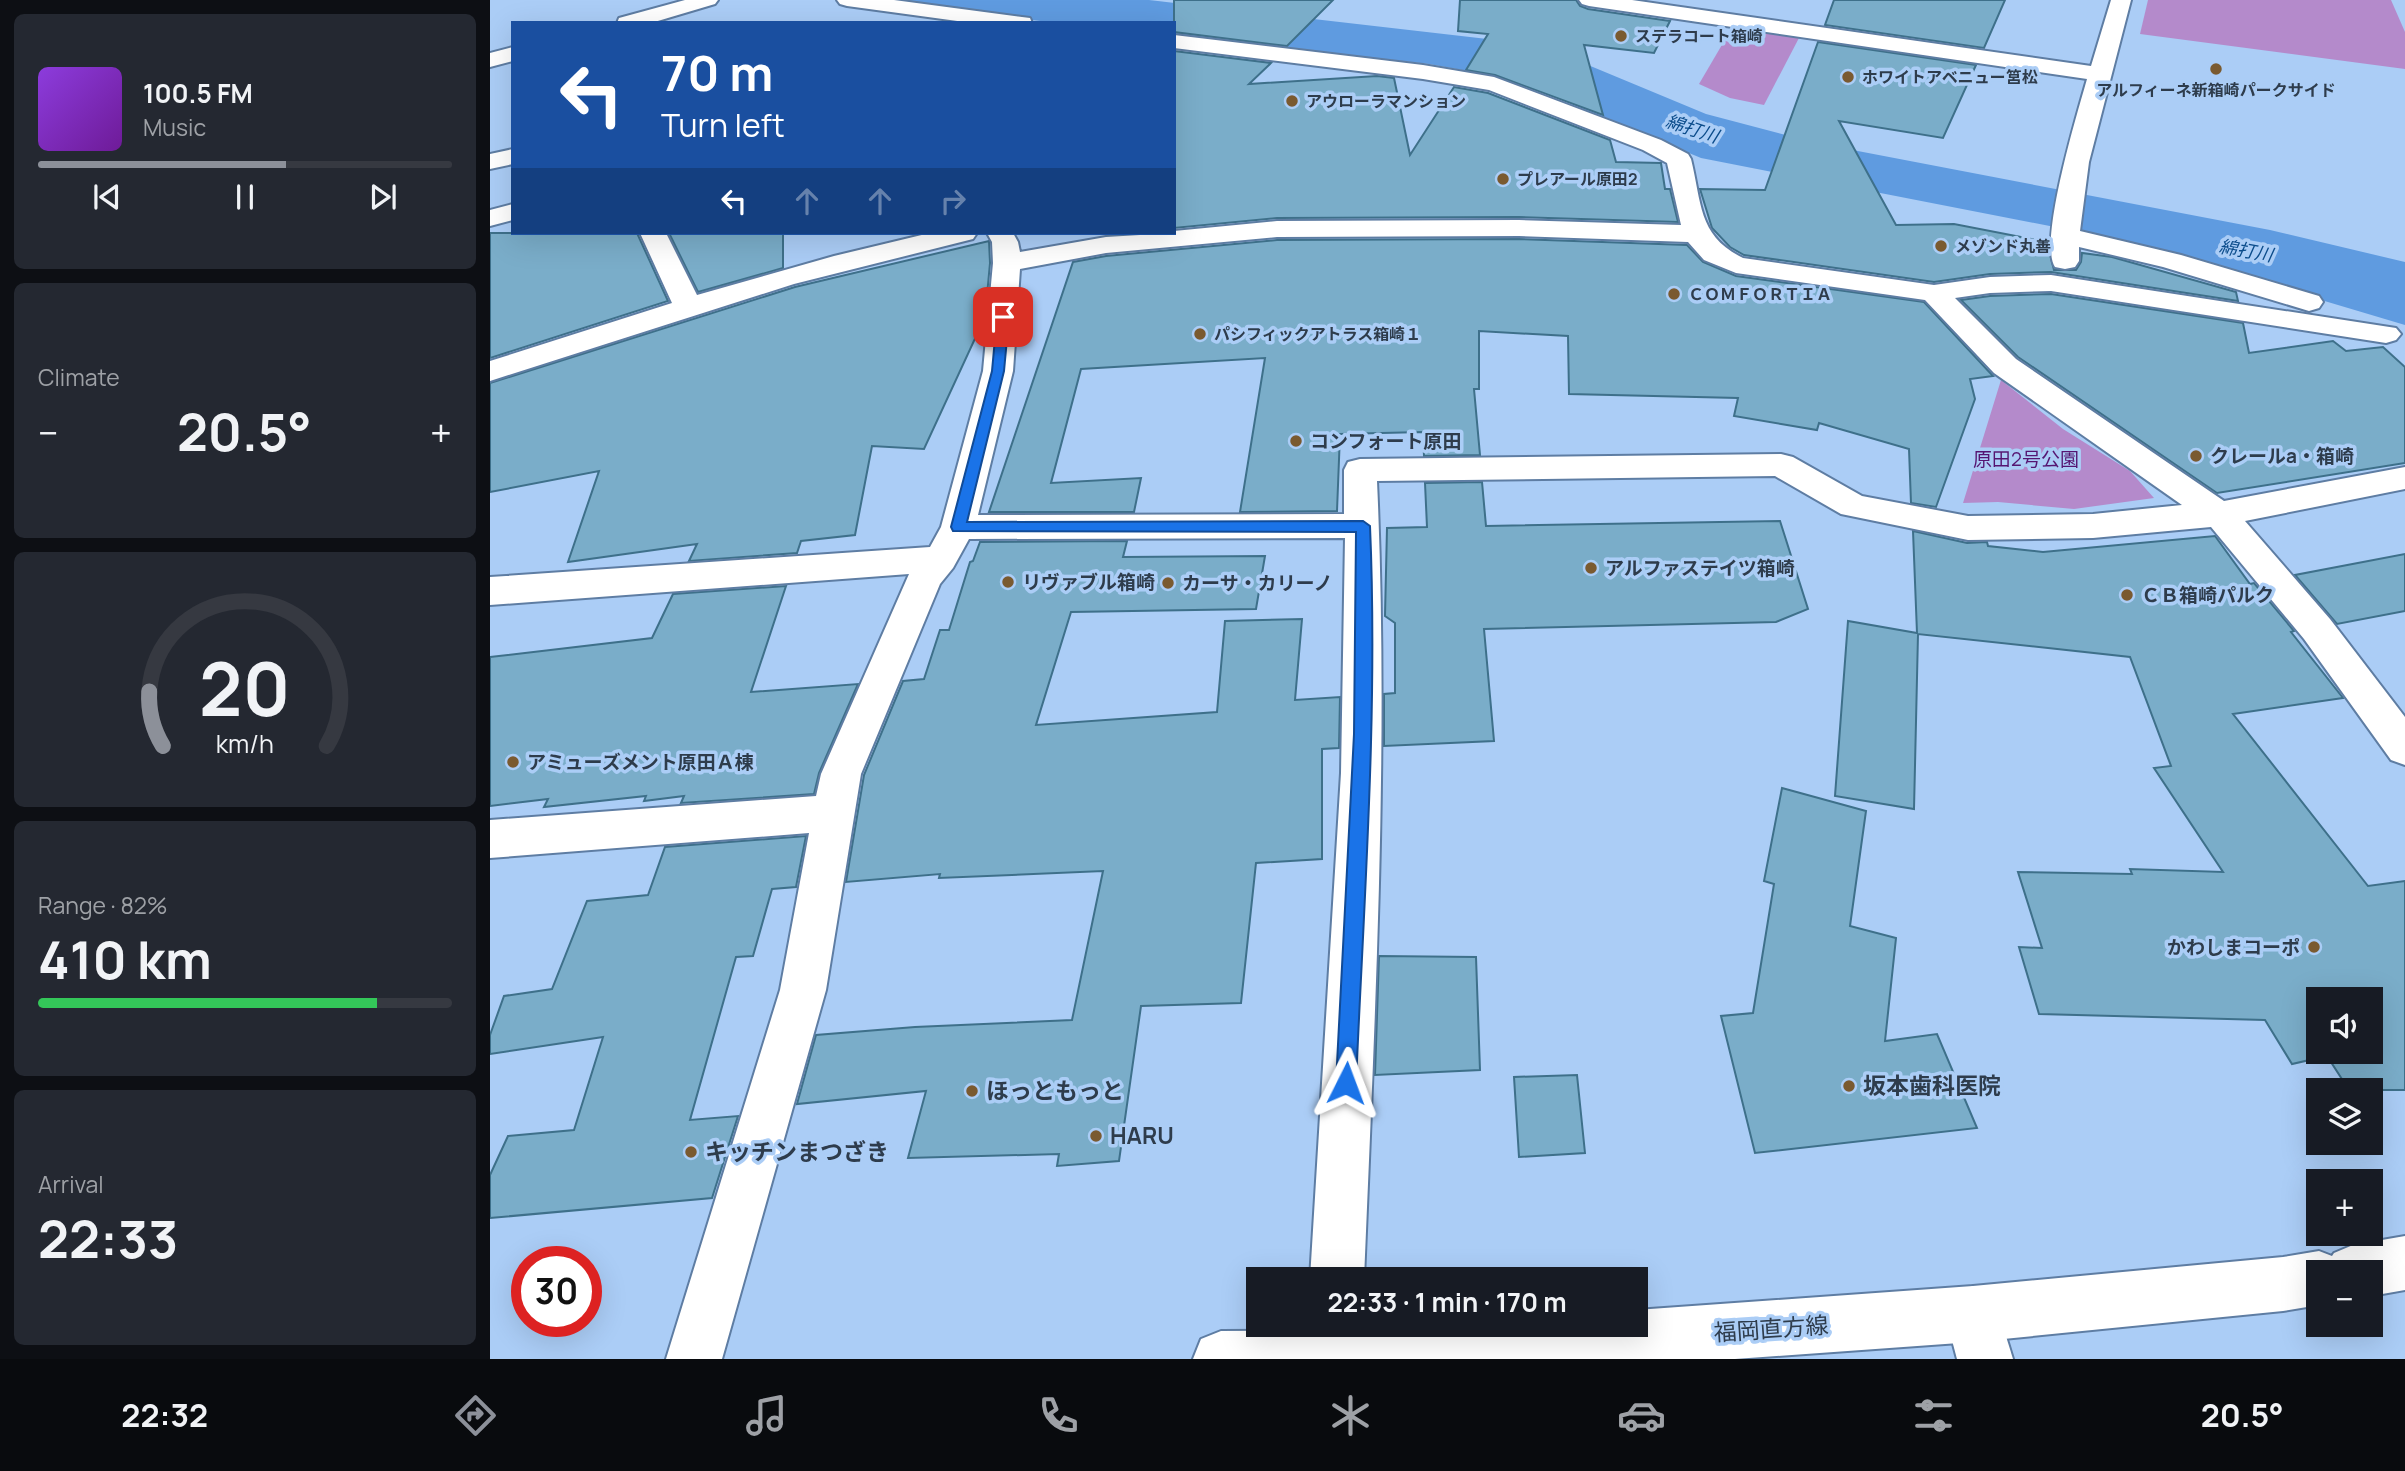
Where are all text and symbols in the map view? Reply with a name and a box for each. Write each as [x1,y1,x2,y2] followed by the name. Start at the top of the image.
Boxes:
[1635,25,1763,47] place label: ステラコート箱崎
[1613,28,1629,44] marker: ステラコート箱崎
[661,39,773,106] text: 70 m
[546,49,637,140] icon: left
[2208,61,2224,77] marker: アルフィーネ新箱崎パークサイド
[1862,66,2038,88] place label: ホワイトアベニュー筥松
[1840,69,1856,85] marker: ホワイトアベニュー筥松
[143,75,253,111] text: 100.5 FM
[2096,79,2336,101] place label: アルフィーネ新箱崎パークサイド
[1306,90,1466,112] place label: アウローラマンション
[1284,93,1300,109] marker: アウローラマンション
[661,103,785,147] text: Turn left
[1663,108,1724,148] water label: 綿打川
[143,111,206,143] text: Music
[1517,168,1638,190] place label: プレアール原田2
[1495,171,1511,187] marker: プレアール原田2
[88,178,126,216] icon: previous
[226,178,264,216] icon: pause
[364,178,402,216] icon: next
[715,182,753,220] icon: left
[788,182,826,220] icon: ahead
[861,182,899,220] icon: ahead
[934,182,972,220] icon: right
[2218,234,2277,267] water label: 綿打川
[1955,235,2051,257] place label: メゾンド丸善
[1933,238,1949,254] marker: メゾンド丸善
[1688,283,1832,305] place label: ＣＯＭＦＯＲＴＩＡ
[1666,286,1682,302] marker: ＣＯＭＦＯＲＴＩＡ
[973,287,1033,347] pin
[984,298,1022,336] icon: arrive
[1214,323,1421,345] place label: パシフィックアトラス箱崎１
[1192,326,1208,342] marker: パシフィックアトラス箱崎１
[38,361,120,393] text: Climate
[177,396,312,467] text: 20.5°
[38,406,59,458] text: −
[430,406,452,458] text: +
[1310,428,1461,454] place label: コンフォート原田
[1288,433,1304,449] marker: コンフォート原田
[2210,443,2354,469] place label: クレールa・箱崎
[1973,446,2079,472] park label: 原田2号公園
[2188,448,2204,464] marker: クレールa・箱崎
[1605,555,1795,581] place label: アルファステイツ箱崎
[1583,560,1599,576] marker: アルファステイツ箱崎
[1022,569,1155,595] place label: リヴァブル箱崎
[1182,570,1332,596] place label: カーサ・カリーノ
[1000,574,1016,590] marker: リヴァブル箱崎
[1160,575,1176,591] marker: カーサ・カリーノ
[2141,582,2274,608] place label: ＣＢ箱崎パルク
[2119,587,2135,603] marker: ＣＢ箱崎パルク
[199,638,291,738] text: 20
[216,725,274,760] text: km/h
[527,749,754,775] place label: アミューズメント原田Ａ棟
[505,754,521,770] marker: アミューズメント原田Ａ棟
[38,889,168,921] text: Range · 82%
[38,924,212,995] text: 410 km
[2167,934,2300,960] place label: かわしまコーポ
[2306,939,2322,955] marker: かわしまコーポ
[2306,987,2383,1337] map controls
[2306,987,2383,1064] button: sound
[1309,1046,1383,1120] position arrow
[1863,1069,2001,1101] place label: 坂本歯科医院
[986,1074,1124,1106] place label: ほっともっと
[1841,1078,1857,1094] marker: 坂本歯科医院
[2306,1078,2383,1155] button: layers
[964,1083,980,1099] marker: ほっともっと
[1110,1119,1174,1151] place label: HARU
[1088,1128,1104,1144] marker: HARU
[705,1135,889,1167] place label: キッチンまつざき
[683,1144,699,1160] marker: キッチンまつざき
[38,1168,104,1200] text: Arrival
[2306,1169,2383,1246] button: +
[38,1203,178,1274] text: 22:33
[511,1246,602,1337] speed limit sign: 30
[2306,1260,2383,1337] button: −
[1327,1284,1567,1320] text: 22:33 · 1 min · 170 m
[1712,1308,1829,1348] street label: 福岡直方線
[451,1391,500,1440] icon: directions
[742,1391,791,1440] icon: music
[1034,1391,1083,1440] icon: phone
[1326,1391,1375,1440] icon: climate
[1617,1391,1666,1440] icon: car
[1909,1391,1958,1440] icon: filters
[121,1393,208,1437] text: 22:32
[2201,1393,2284,1437] text: 20.5°

